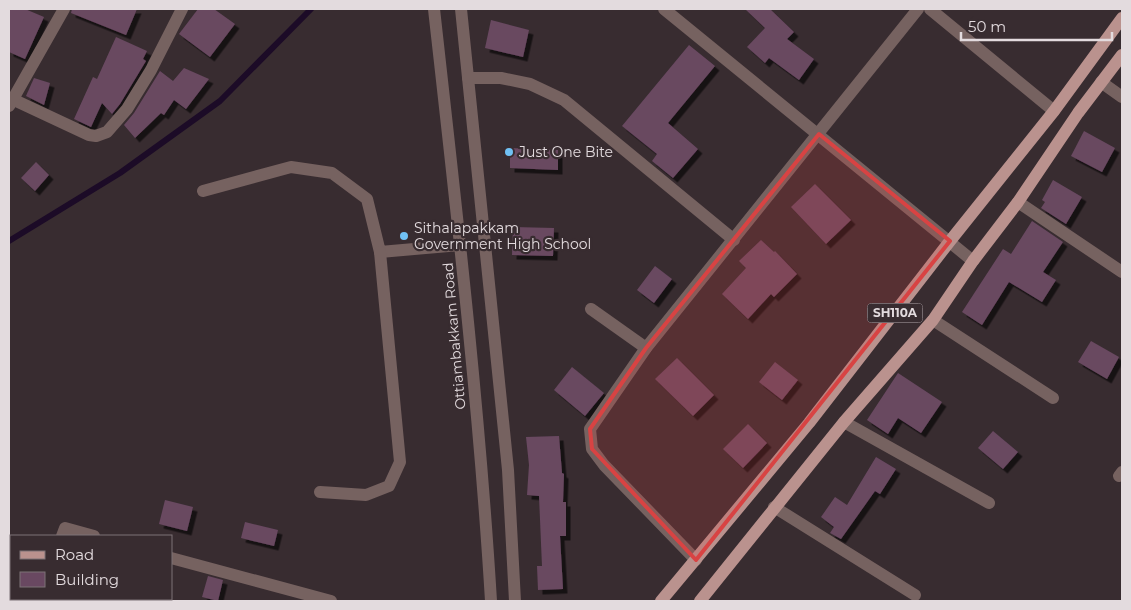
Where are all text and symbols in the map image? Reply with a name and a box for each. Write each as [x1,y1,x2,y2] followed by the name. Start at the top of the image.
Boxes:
[961,10,1112,42] scale bar
[968,17,1006,36] text: 50 m
[518,143,613,161] place label: Just One Bite
[503,146,515,158] marker: Just One Bite
[414,219,591,253] place label: Sithalapakkam Government High School
[398,230,410,242] marker: Sithalapakkam Government High School
[439,262,469,410] street label: Ottiambakkam Road
[868,304,922,322] road number: SH110A
[10,535,172,600] legend
[55,545,94,564] text: Road
[55,570,119,589] text: Building

